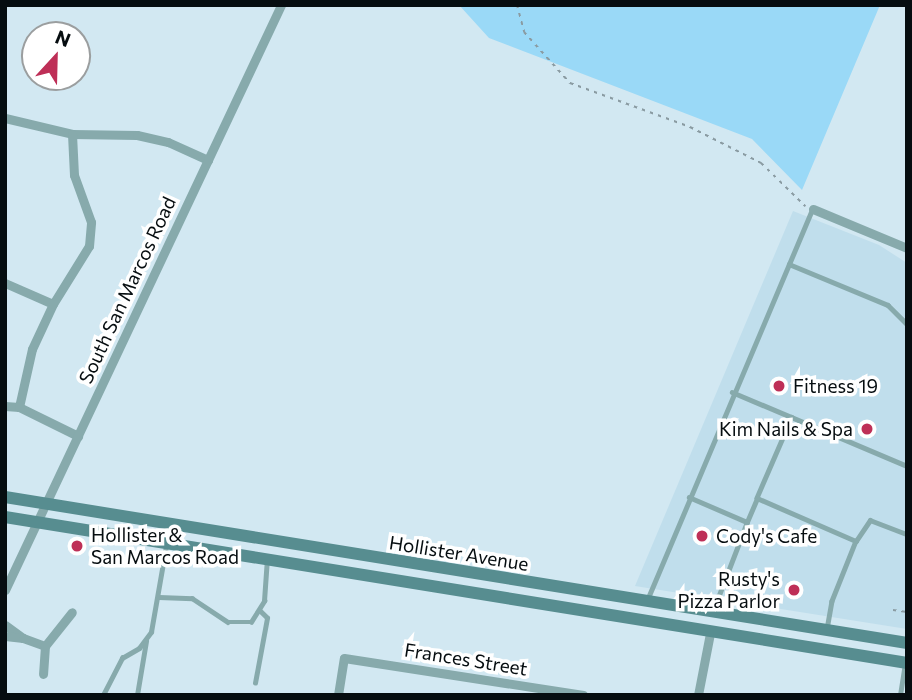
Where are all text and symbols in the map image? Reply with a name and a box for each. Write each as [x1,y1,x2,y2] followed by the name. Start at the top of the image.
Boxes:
[21,21,91,91] north arrow
[52,25,74,51] text: N
[74,193,180,387] street label: South San Marcos Road
[793,375,878,397] place label: Fitness 19
[771,378,787,394] marker: Fitness 19
[719,418,853,440] place label: Kim Nails & Spa
[859,421,875,437] marker: Kim Nails & Spa
[91,524,239,568] place label: Hollister & San Marcos Road
[716,525,817,547] place label: Cody's Cafe
[694,528,710,544] marker: Cody's Cafe
[388,531,530,575] street label: Hollister Avenue
[69,538,85,554] marker: Hollister & San Marcos Road
[678,568,780,612] place label: Rusty's Pizza Parlor
[786,582,802,598] marker: Rusty's Pizza Parlor
[403,638,529,680] street label: Frances Street

